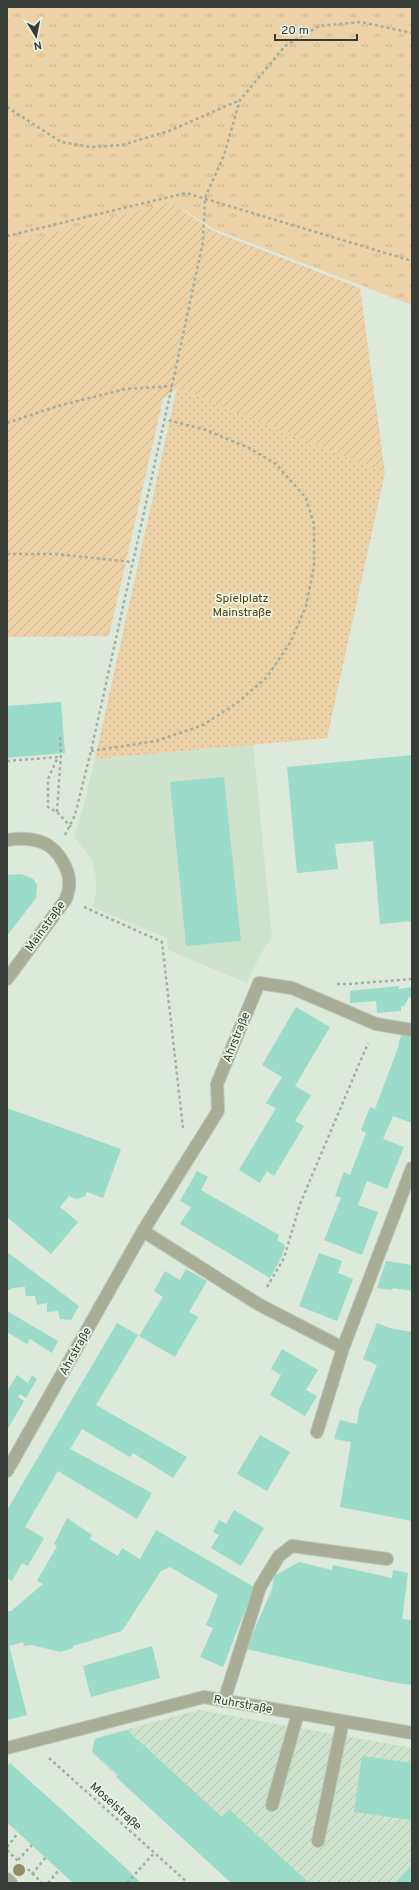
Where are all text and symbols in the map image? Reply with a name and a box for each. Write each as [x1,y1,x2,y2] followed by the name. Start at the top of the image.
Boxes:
[16,16,56,56] north arrow
[275,16,357,42] scale bar
[281,23,309,39] text: 20 m
[32,37,43,52] text: N
[213,591,271,621] park label: Spielplatz Mainstraße
[22,898,70,955] street label: Mainstraße
[220,1010,254,1065] street label: Ahrstraße
[56,1324,96,1379] street label: Ahrstraße
[212,1692,273,1718] street label: Ruhrstraße
[86,1779,145,1834] street label: Moselstraße

